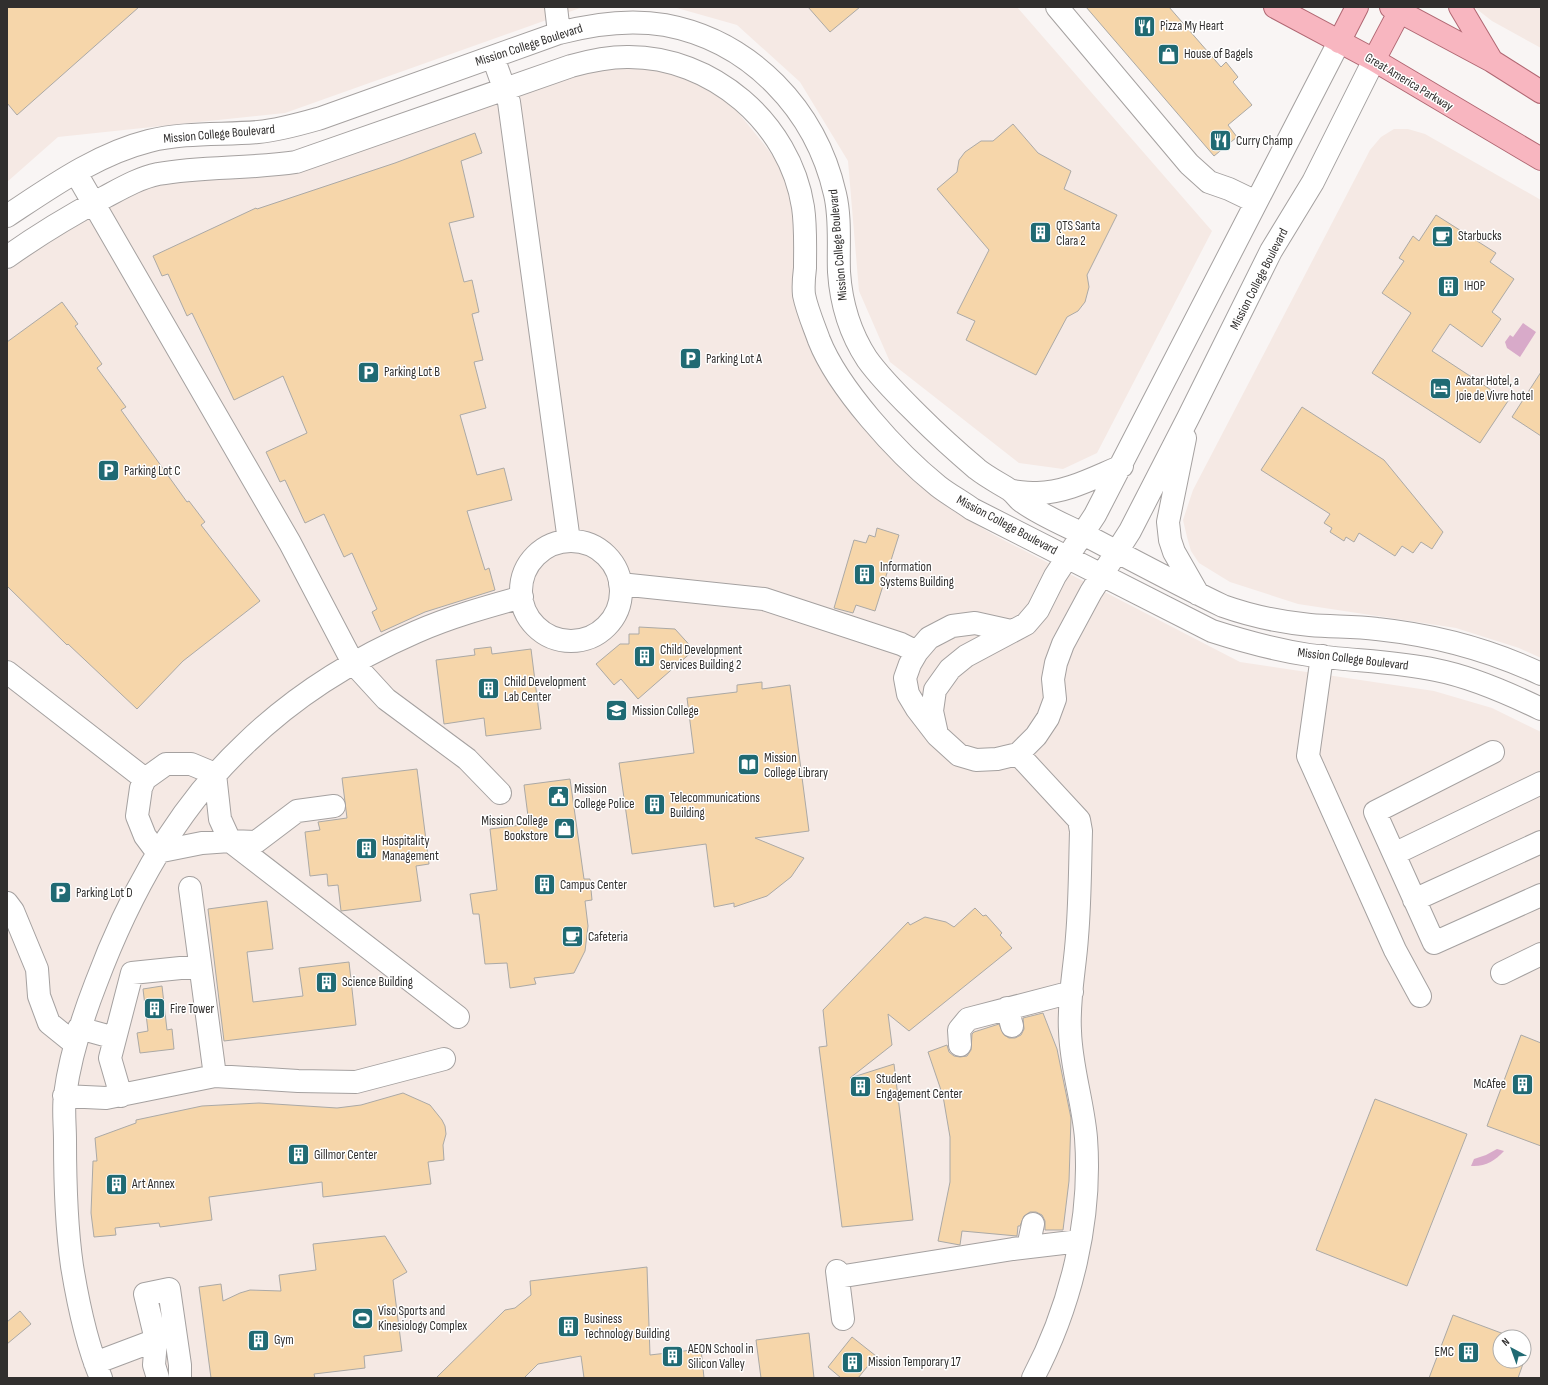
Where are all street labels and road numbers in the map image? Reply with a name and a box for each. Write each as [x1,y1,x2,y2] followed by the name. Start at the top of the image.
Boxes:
[473,20,585,70] street label: Mission College Boulevard
[1362,49,1456,115] street label: Great America Parkway
[163,121,275,147] street label: Mission College Boulevard
[825,189,851,301] street label: Mission College Boulevard
[1226,226,1292,332] street label: Mission College Boulevard
[954,492,1060,558] street label: Mission College Boulevard
[1297,644,1409,674] street label: Mission College Boulevard

